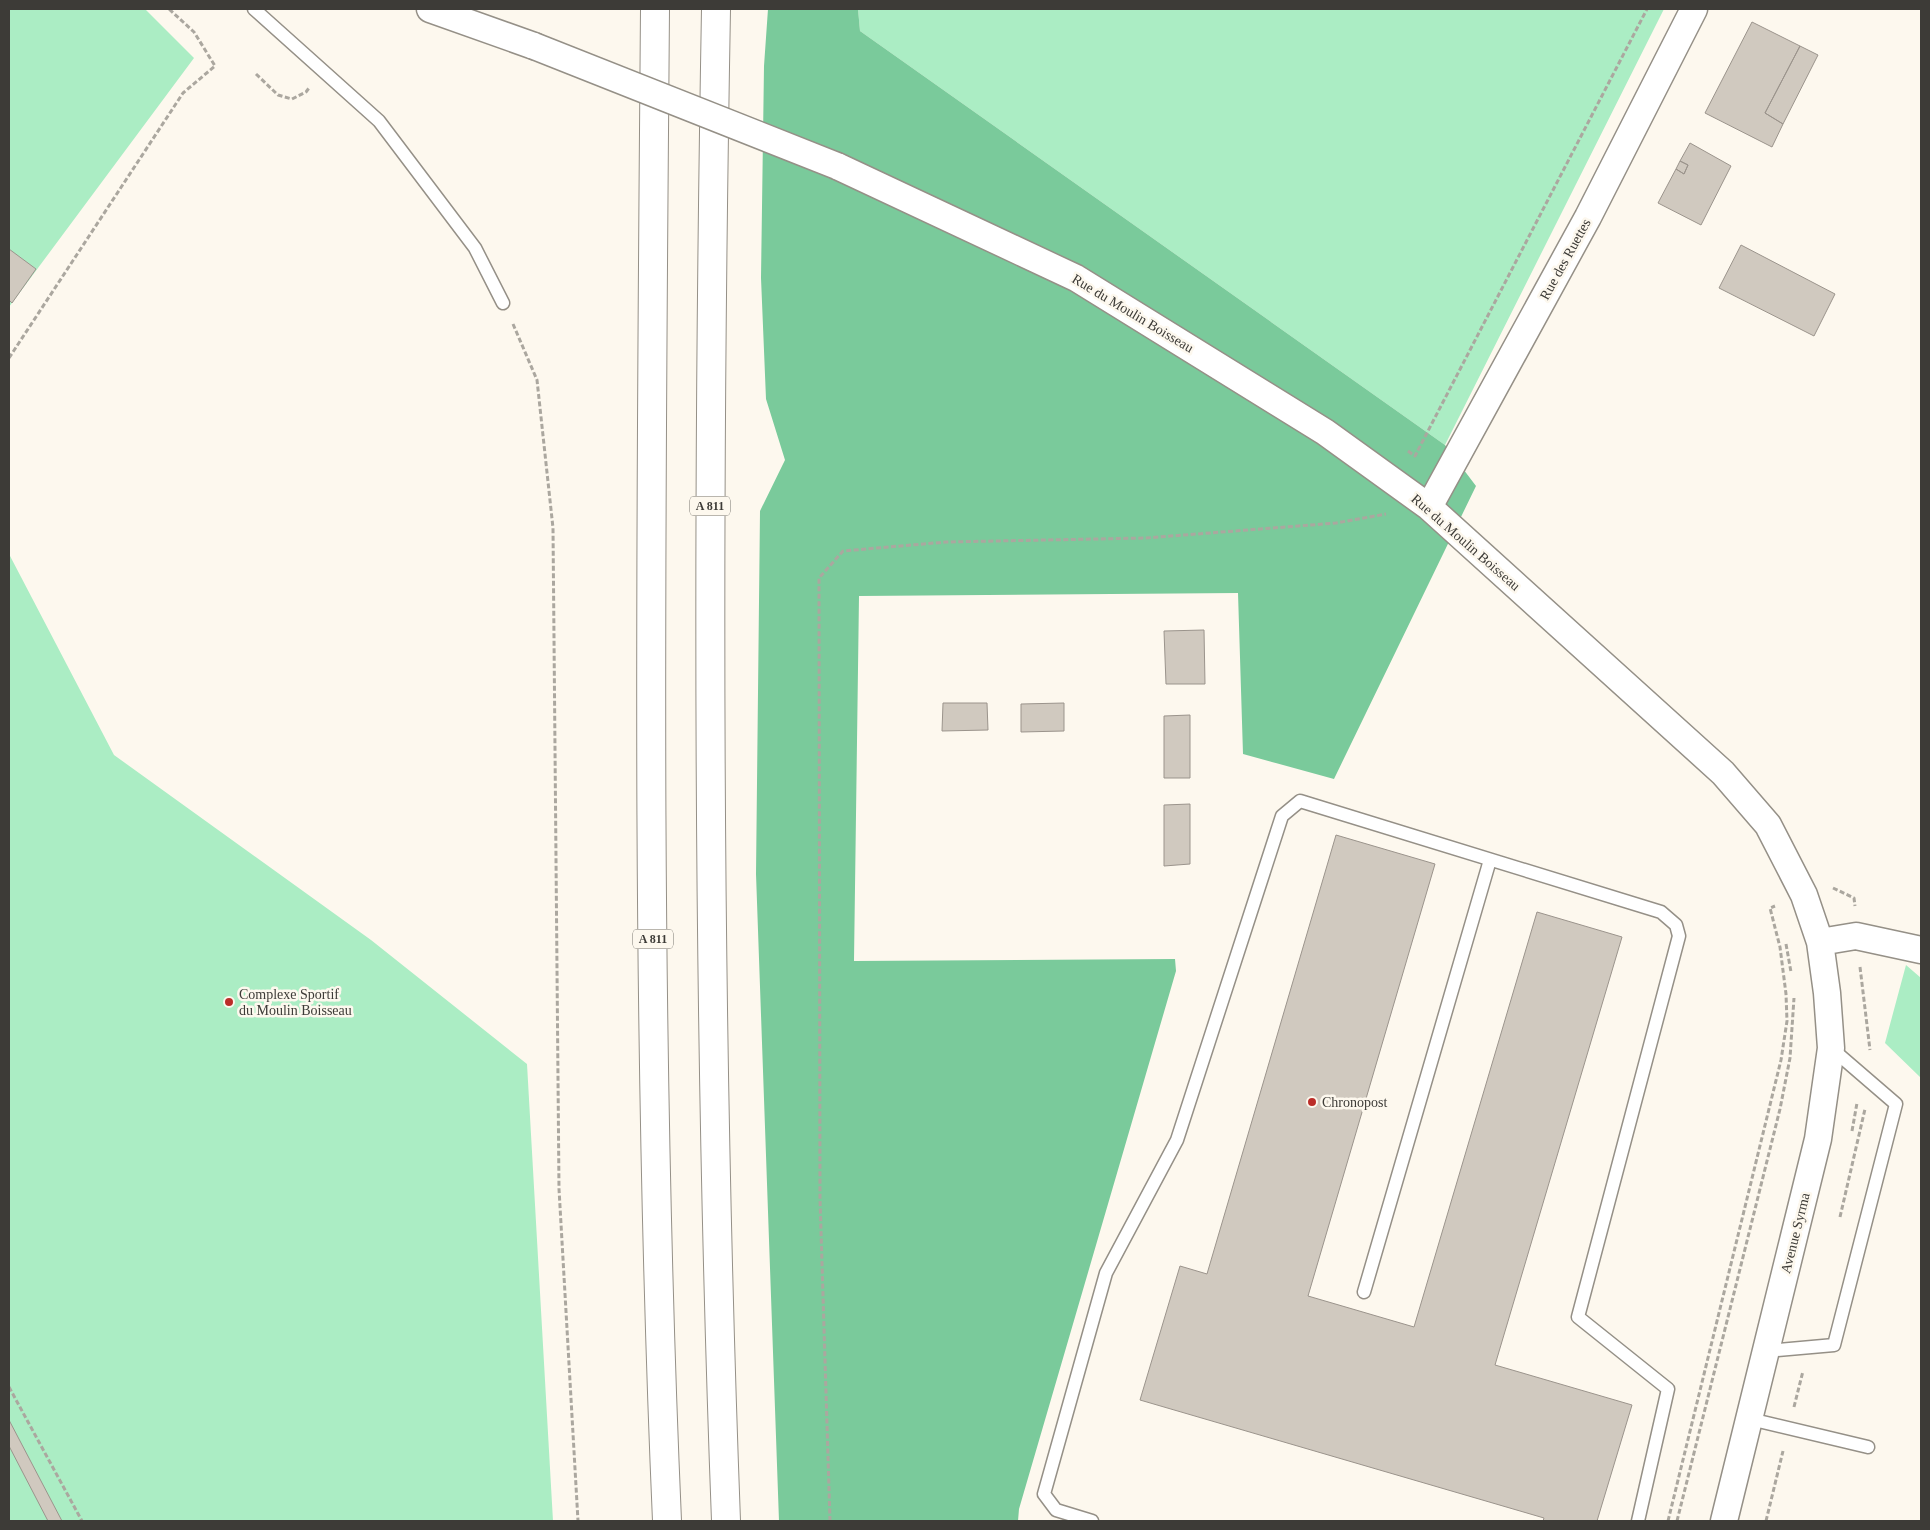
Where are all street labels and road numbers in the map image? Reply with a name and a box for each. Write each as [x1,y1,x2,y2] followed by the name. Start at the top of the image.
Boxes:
[1537,216,1594,302] street label: Rue des Ruettes
[1069,271,1196,356] street label: Rue du Moulin Boisseau
[1408,491,1523,594] street label: Rue du Moulin Boisseau
[690,496,730,516] road number: A 811
[633,930,673,949] road number: A 811
[1778,1191,1813,1275] street label: Avenue Syrma

